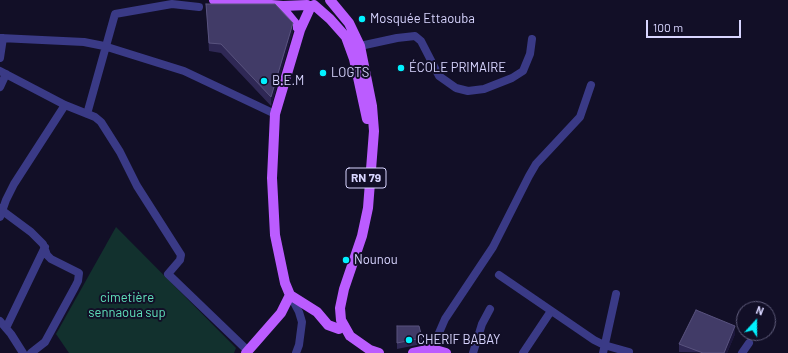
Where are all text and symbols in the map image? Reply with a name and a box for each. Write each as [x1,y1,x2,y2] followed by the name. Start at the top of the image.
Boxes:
[370,11,475,27] place label: Mosquée Ettaouba
[648,12,743,38] scale bar
[357,14,367,24] marker: Mosquée Ettaouba
[653,20,683,34] text: 100 m
[409,60,506,76] place label: ÉCOLE PRIMAIRE
[396,63,406,73] marker: ÉCOLE PRIMAIRE
[331,65,369,81] place label: LOGTS
[318,68,328,78] marker: LOGTS
[272,73,304,89] place label: B.E.M
[259,76,269,86] marker: B.E.M
[346,168,386,188] road number: RN 79
[354,252,398,268] place label: Nounou
[341,255,351,265] marker: Nounou
[88,290,166,321] park label: cimetière sennaoua sup
[736,301,776,341] north arrow
[754,303,766,318] text: N
[417,332,500,348] place label: CHERIF BABAY
[404,335,414,345] marker: CHERIF BABAY

